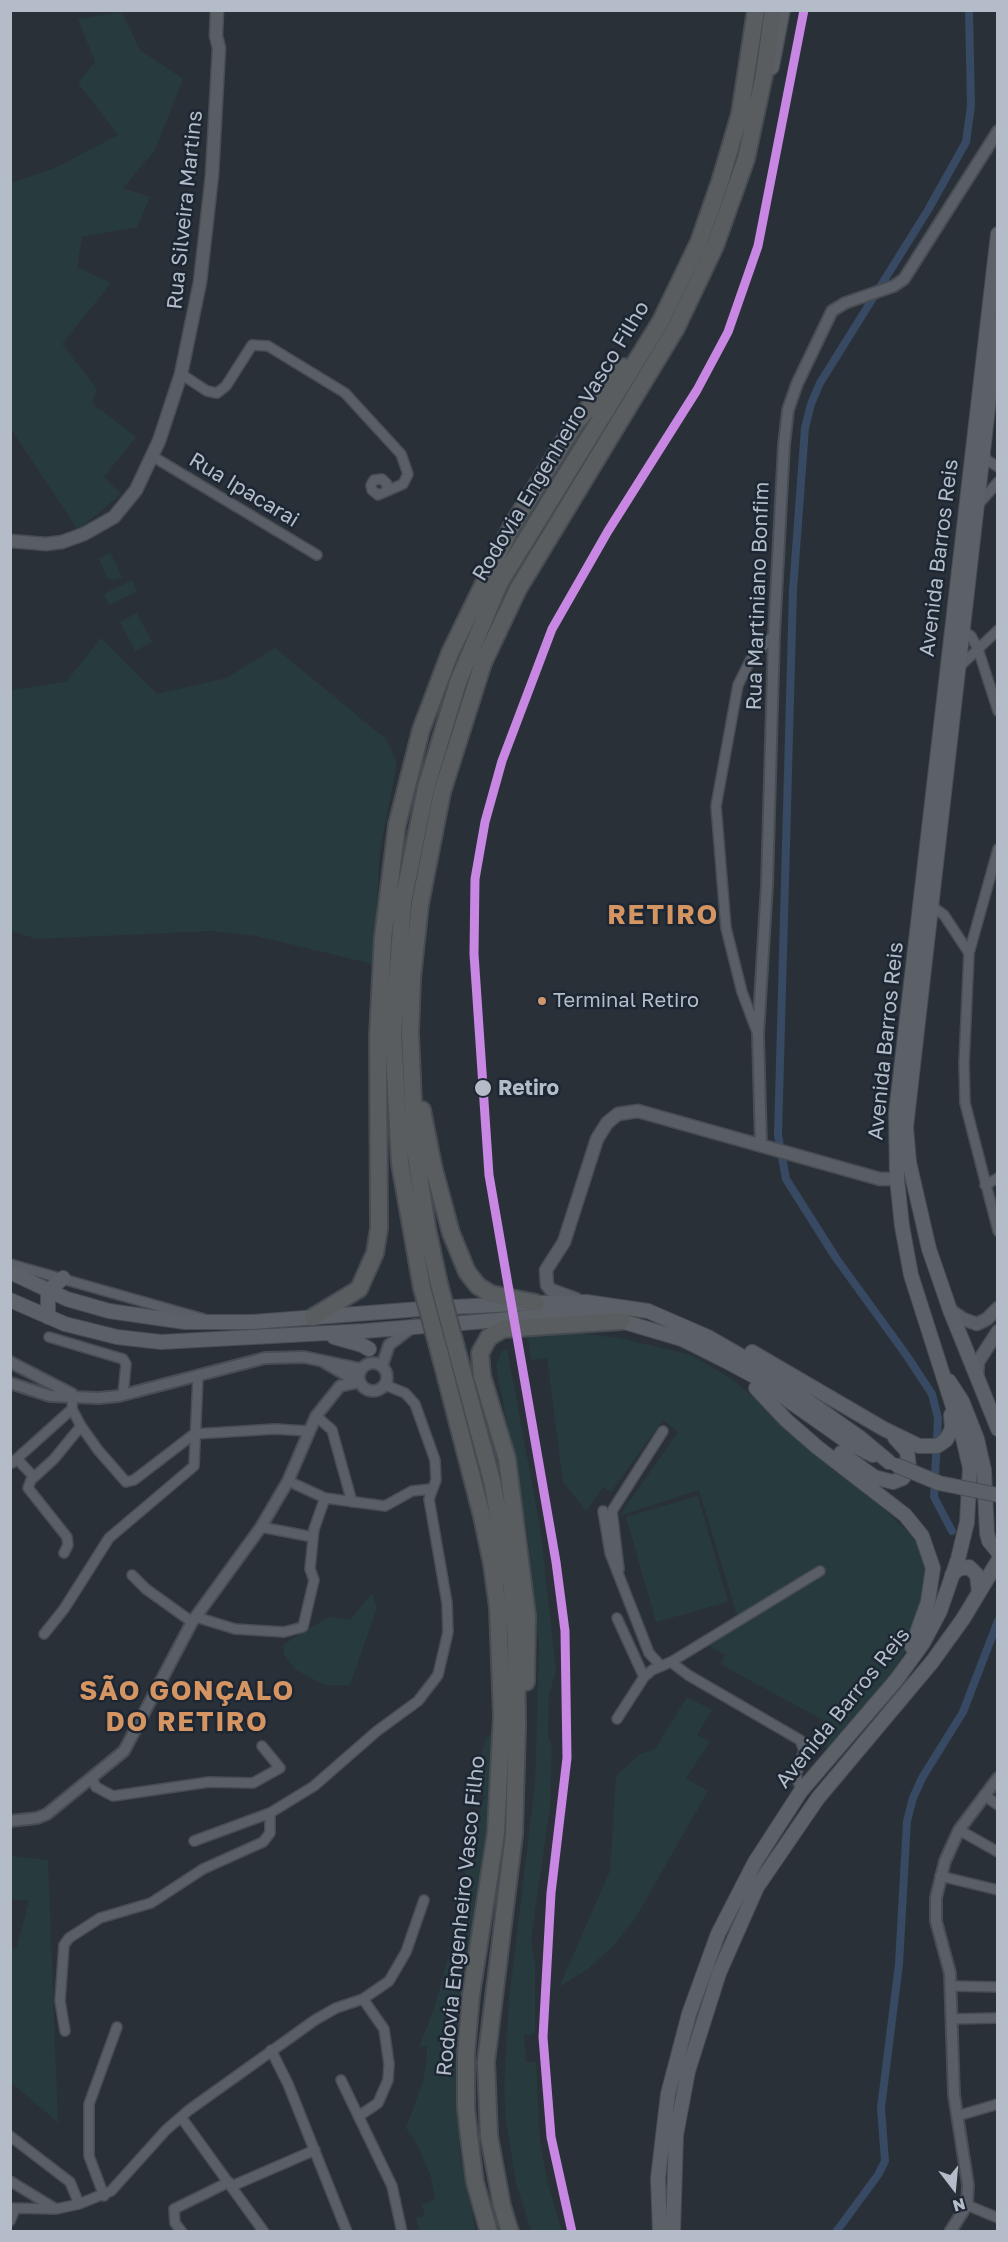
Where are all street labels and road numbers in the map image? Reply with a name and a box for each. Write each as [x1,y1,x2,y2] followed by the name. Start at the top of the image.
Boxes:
[162,109,208,311] street label: Rua Silveira Martins
[467,297,655,585] street label: Rodovia Engenheiro Vasco Filho
[184,447,304,533] street label: Rua Ipacarai
[914,458,964,658] street label: Avenida Barros Reis
[741,481,775,711] street label: Rua Martiniano Bonfim
[863,941,909,1141] street label: Avenida Barros Reis
[771,1623,915,1793] street label: Avenida Barros Reis
[432,1755,490,2077] street label: Rodovia Engenheiro Vasco Filho

